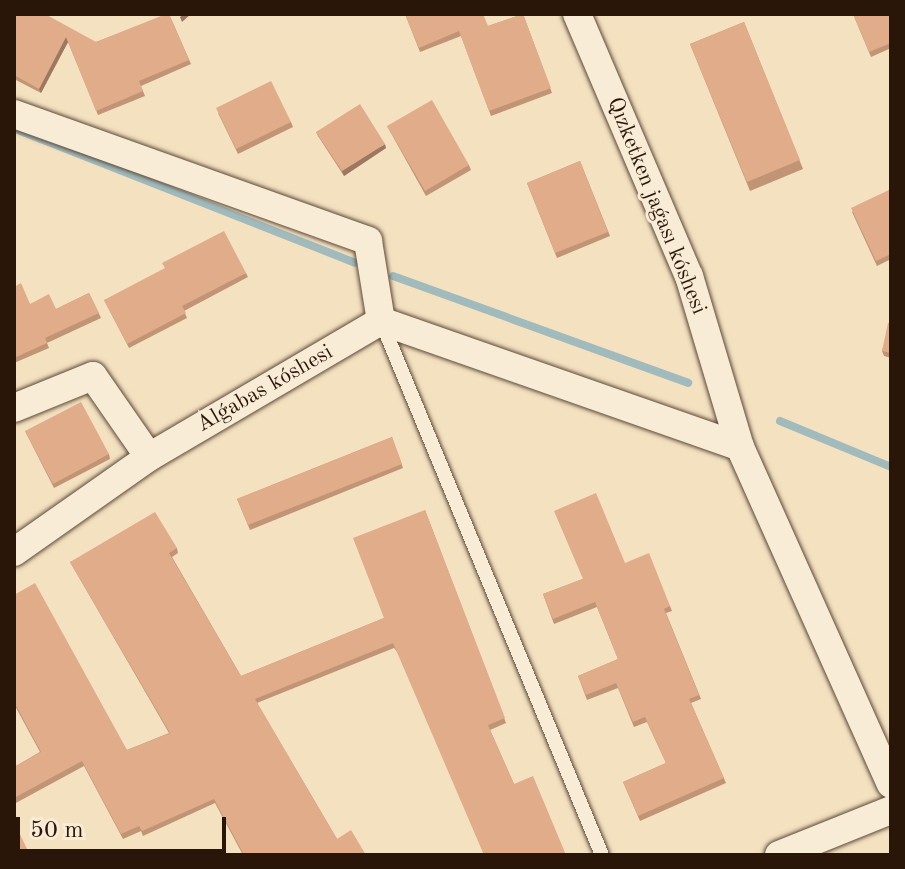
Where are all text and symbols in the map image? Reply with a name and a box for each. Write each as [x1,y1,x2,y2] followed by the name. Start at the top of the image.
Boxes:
[600,94,712,318] street label: Qızketken jaǵası kóshesi
[192,339,338,439] street label: Alǵabas kóshesi
[20,801,230,851] scale bar
[30,819,84,843] text: 50 m

